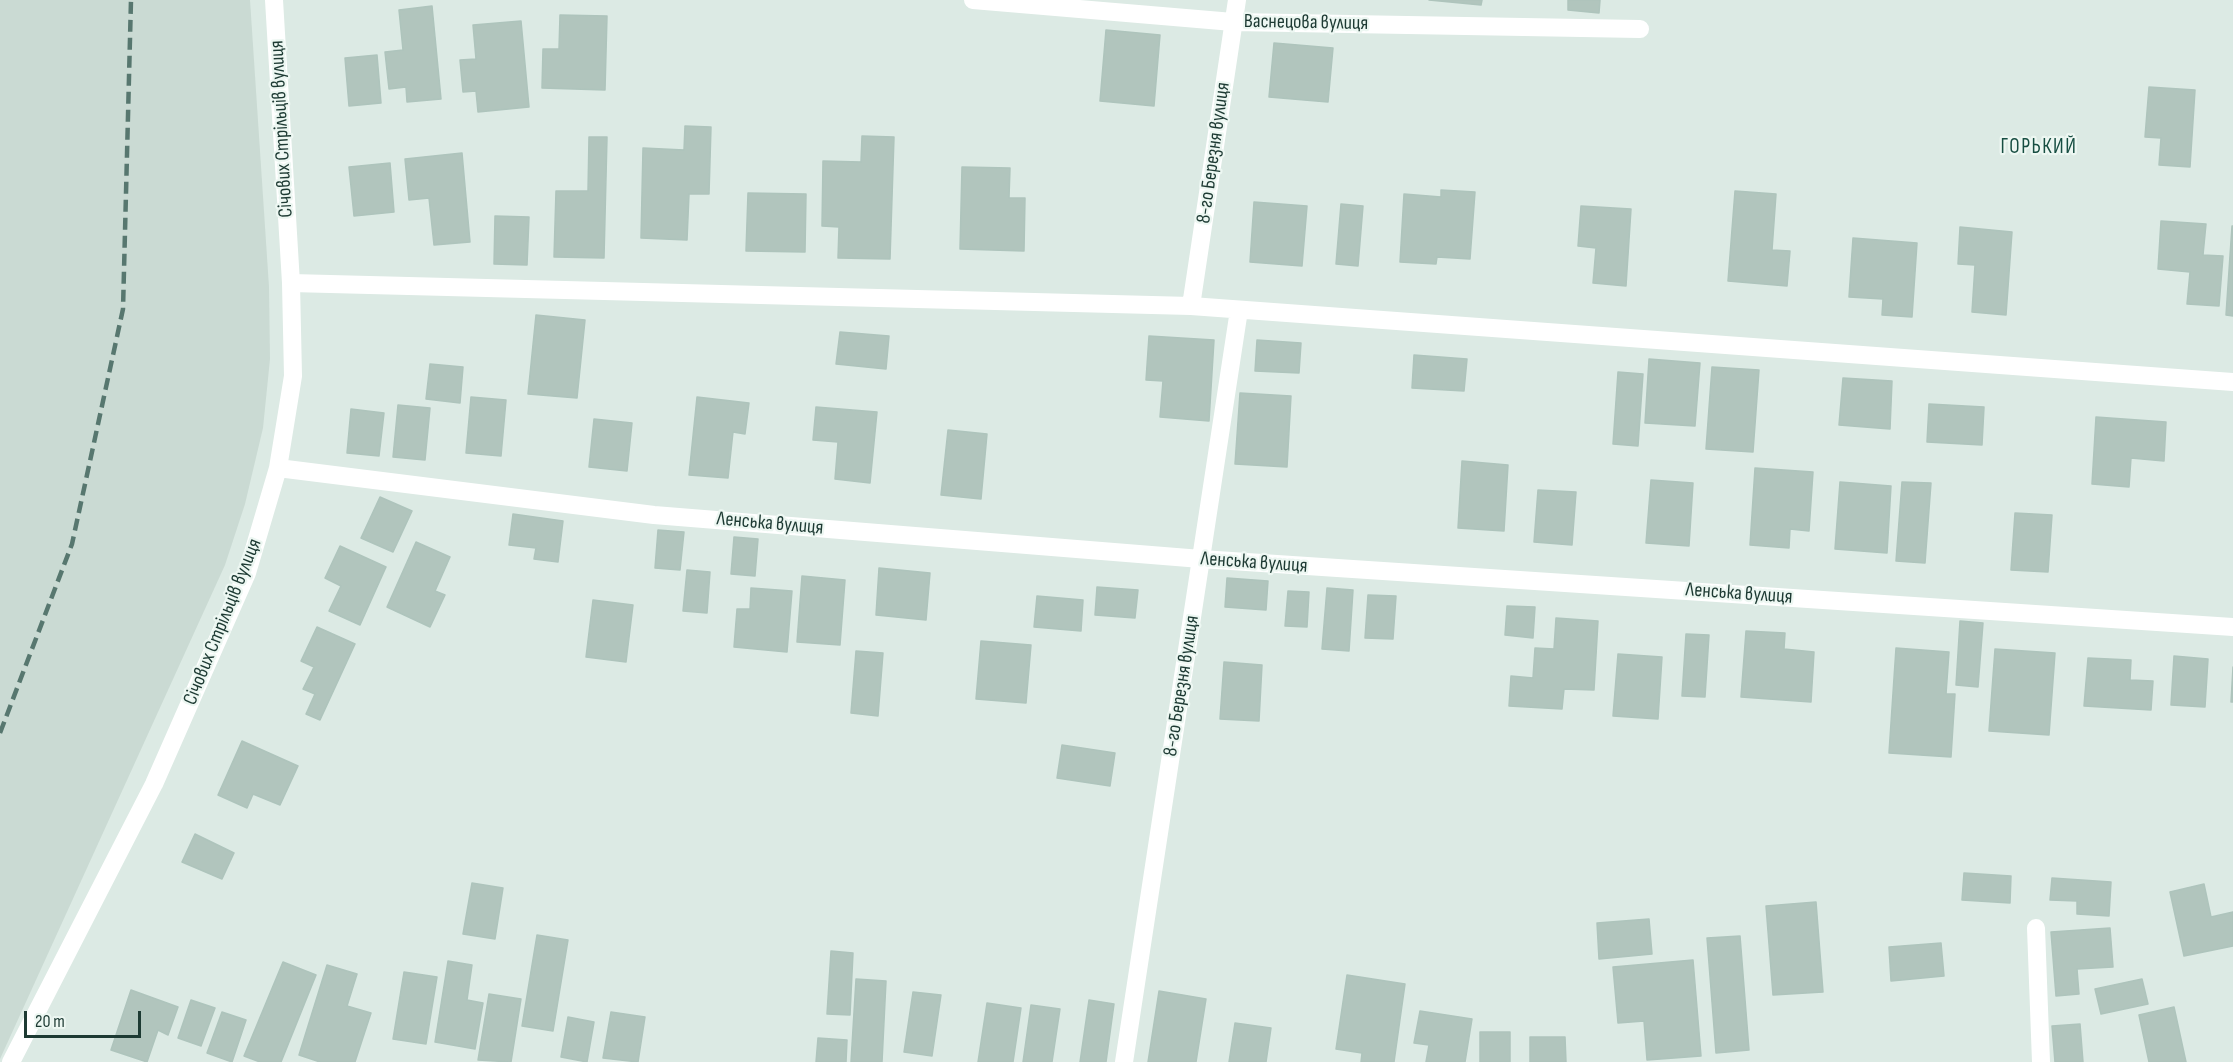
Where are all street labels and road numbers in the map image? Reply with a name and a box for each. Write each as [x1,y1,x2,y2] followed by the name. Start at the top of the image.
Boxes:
[1244,10,1368,36] street label: Васнецова вулиця
[265,40,299,218] street label: Січових Стрільців вулиця
[1192,81,1236,225] street label: 8-го Березня вулиця
[716,507,824,541] street label: Ленська вулиця
[179,535,267,709] street label: Січових Стрільців вулиця
[1200,547,1308,579] street label: Ленська вулиця
[1685,578,1793,610] street label: Ленська вулиця
[1159,614,1205,758] street label: 8-го Березня вулиця

